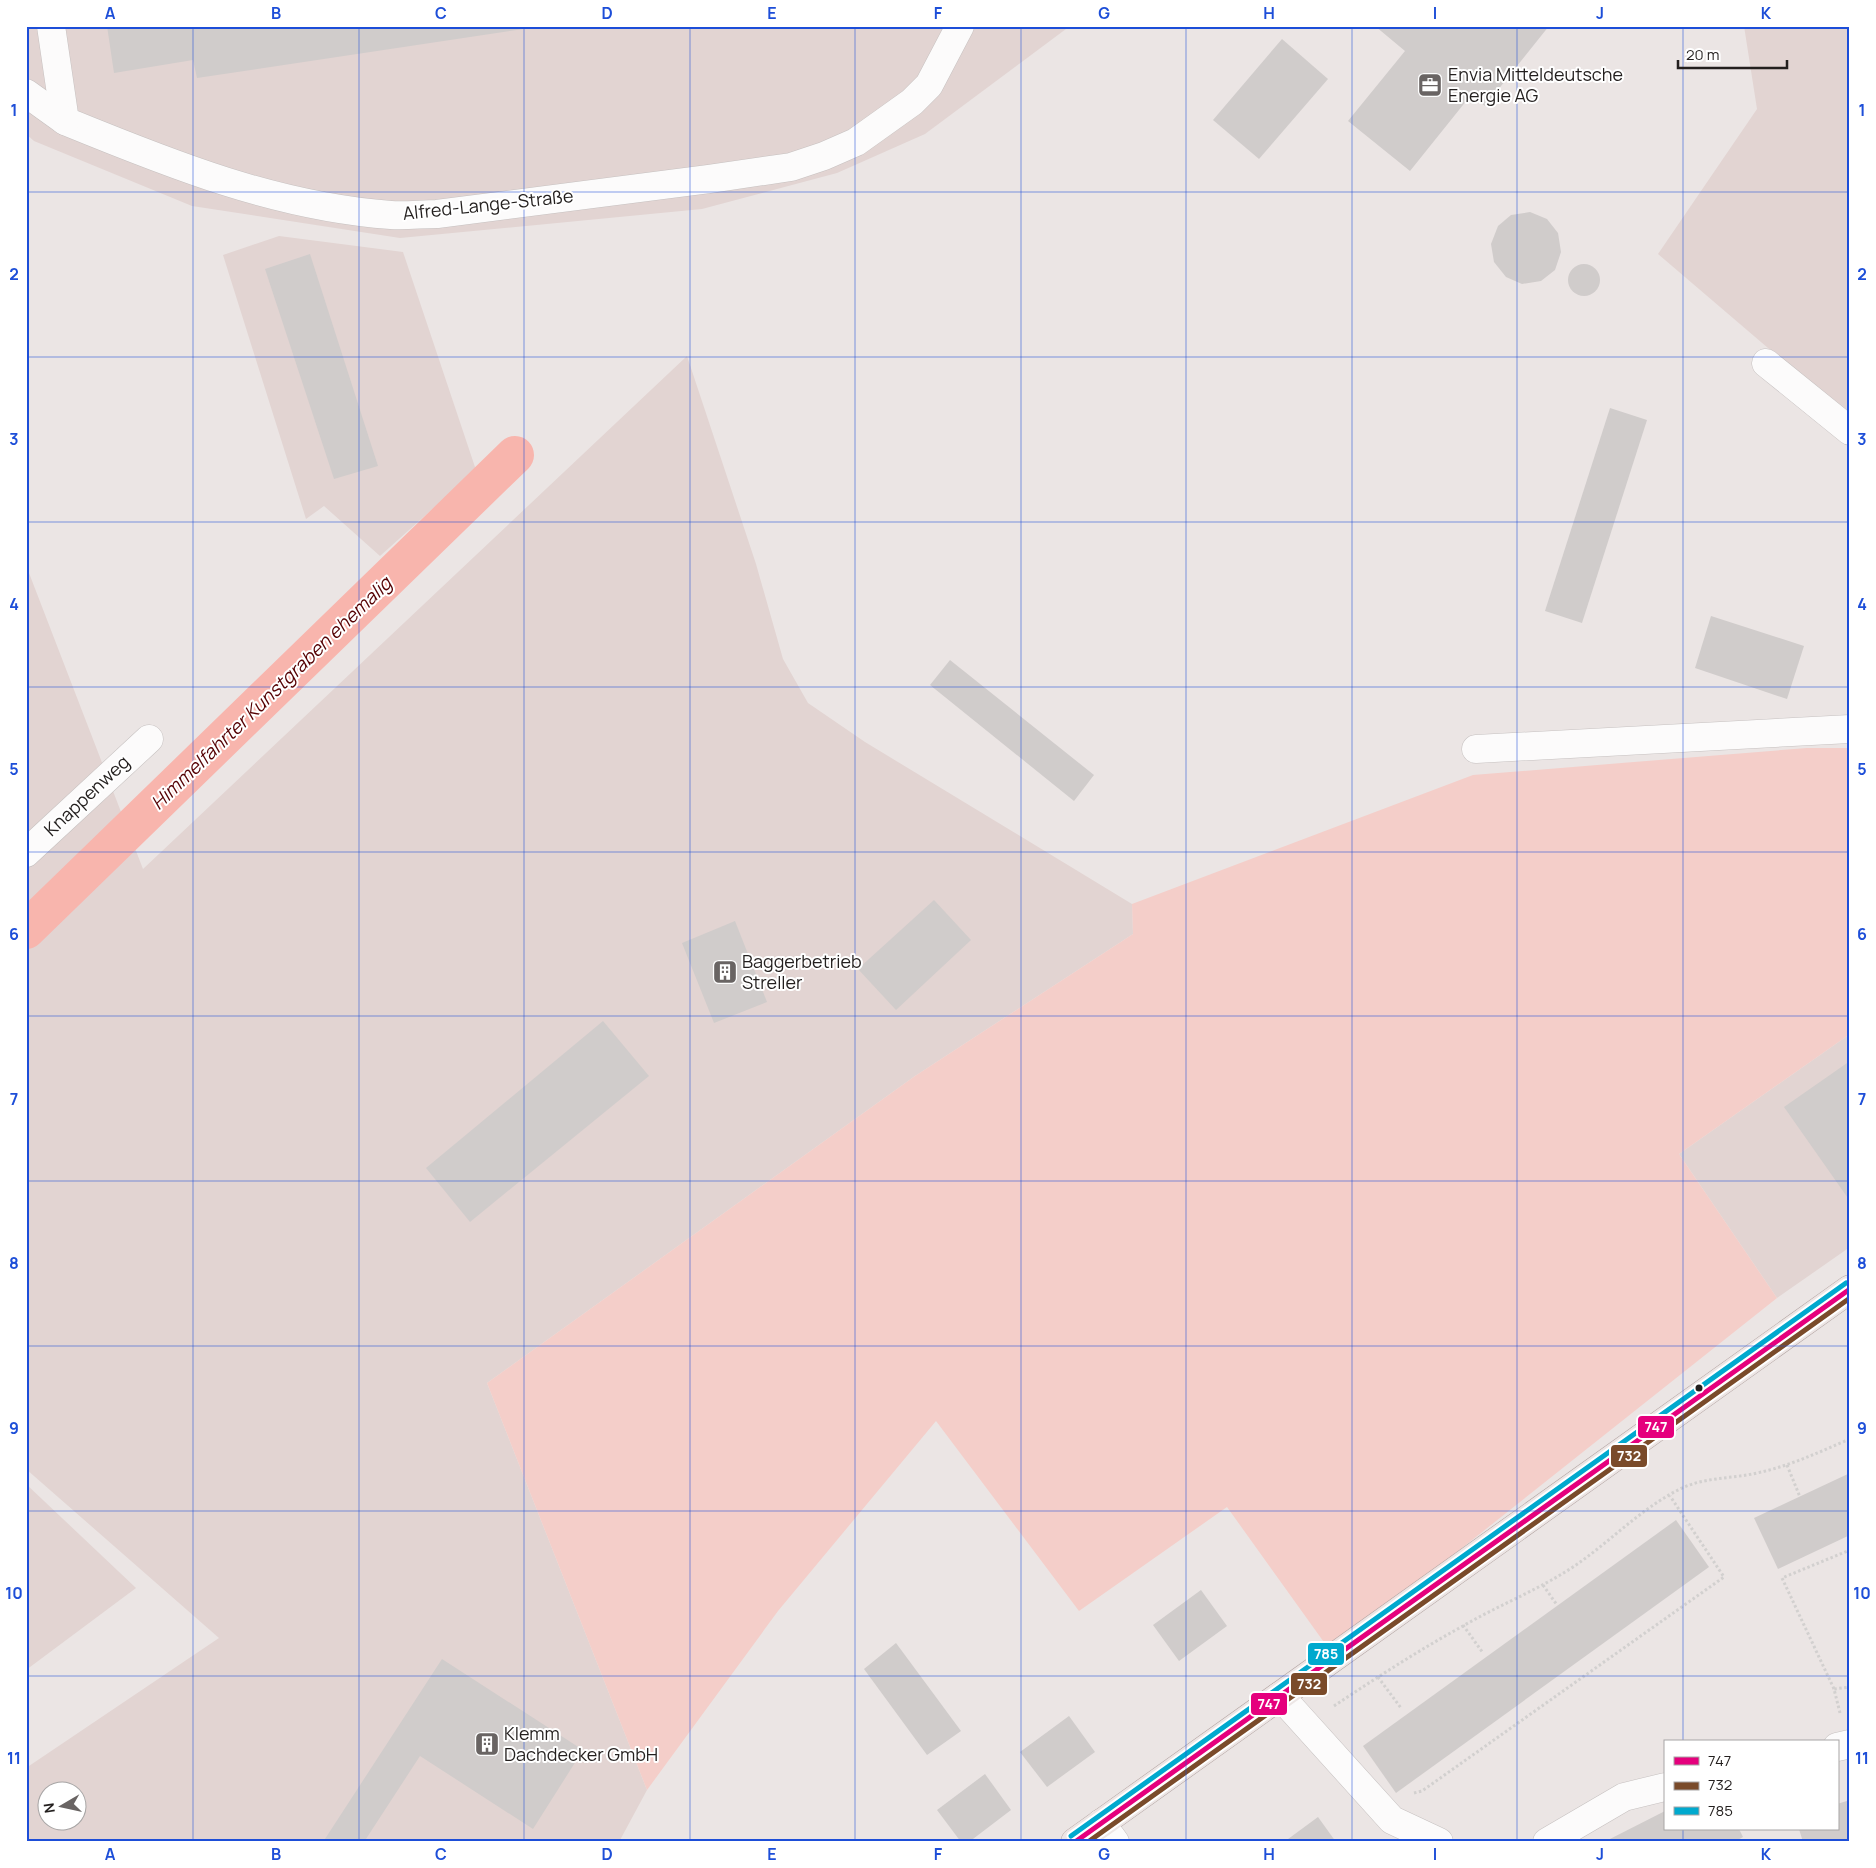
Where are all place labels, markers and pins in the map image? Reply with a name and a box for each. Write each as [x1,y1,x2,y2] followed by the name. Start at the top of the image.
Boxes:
[1448,62,1623,107] place label: Envia Mitteldeutsche Energie AG
[1417,72,1443,98] office icon: Envia Mitteldeutsche Energie AG
[742,949,862,994] place label: Baggerbetrieb Streller
[712,959,738,985] building icon: Baggerbetrieb Streller
[1694,1383,1704,1393] unlabelled marker
[504,1721,658,1766] place label: Klemm Dachdecker GmbH
[474,1731,500,1757] building icon: Klemm Dachdecker GmbH

